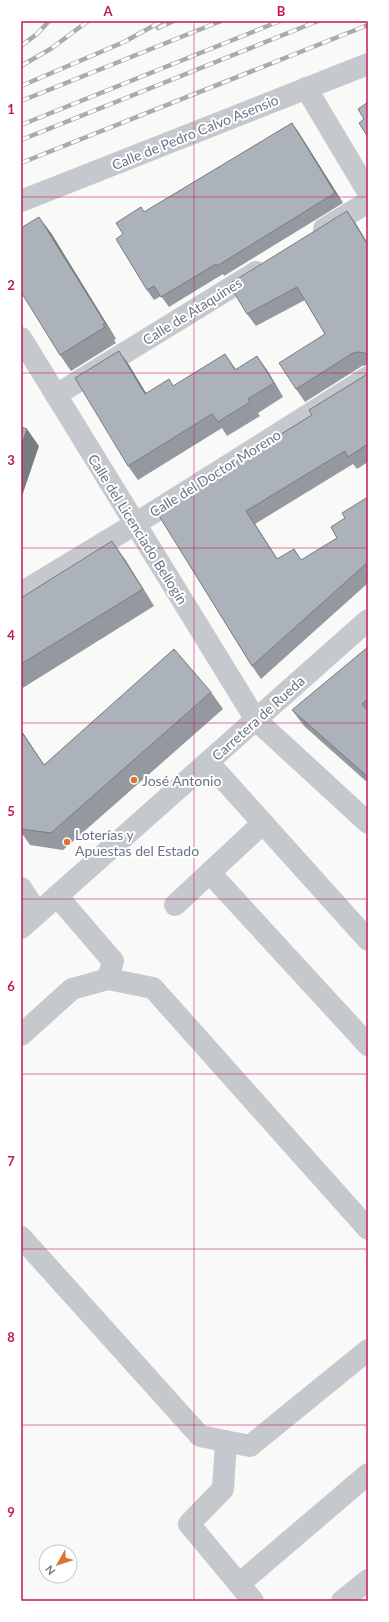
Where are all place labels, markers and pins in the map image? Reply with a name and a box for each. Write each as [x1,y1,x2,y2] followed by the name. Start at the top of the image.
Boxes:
[142,772,221,789] place label: José Antonio
[129,775,139,785] marker: José Antonio
[75,826,199,859] place label: Loterías y Apuestas del Estado
[62,837,72,847] marker: Loterías y Apuestas del Estado

